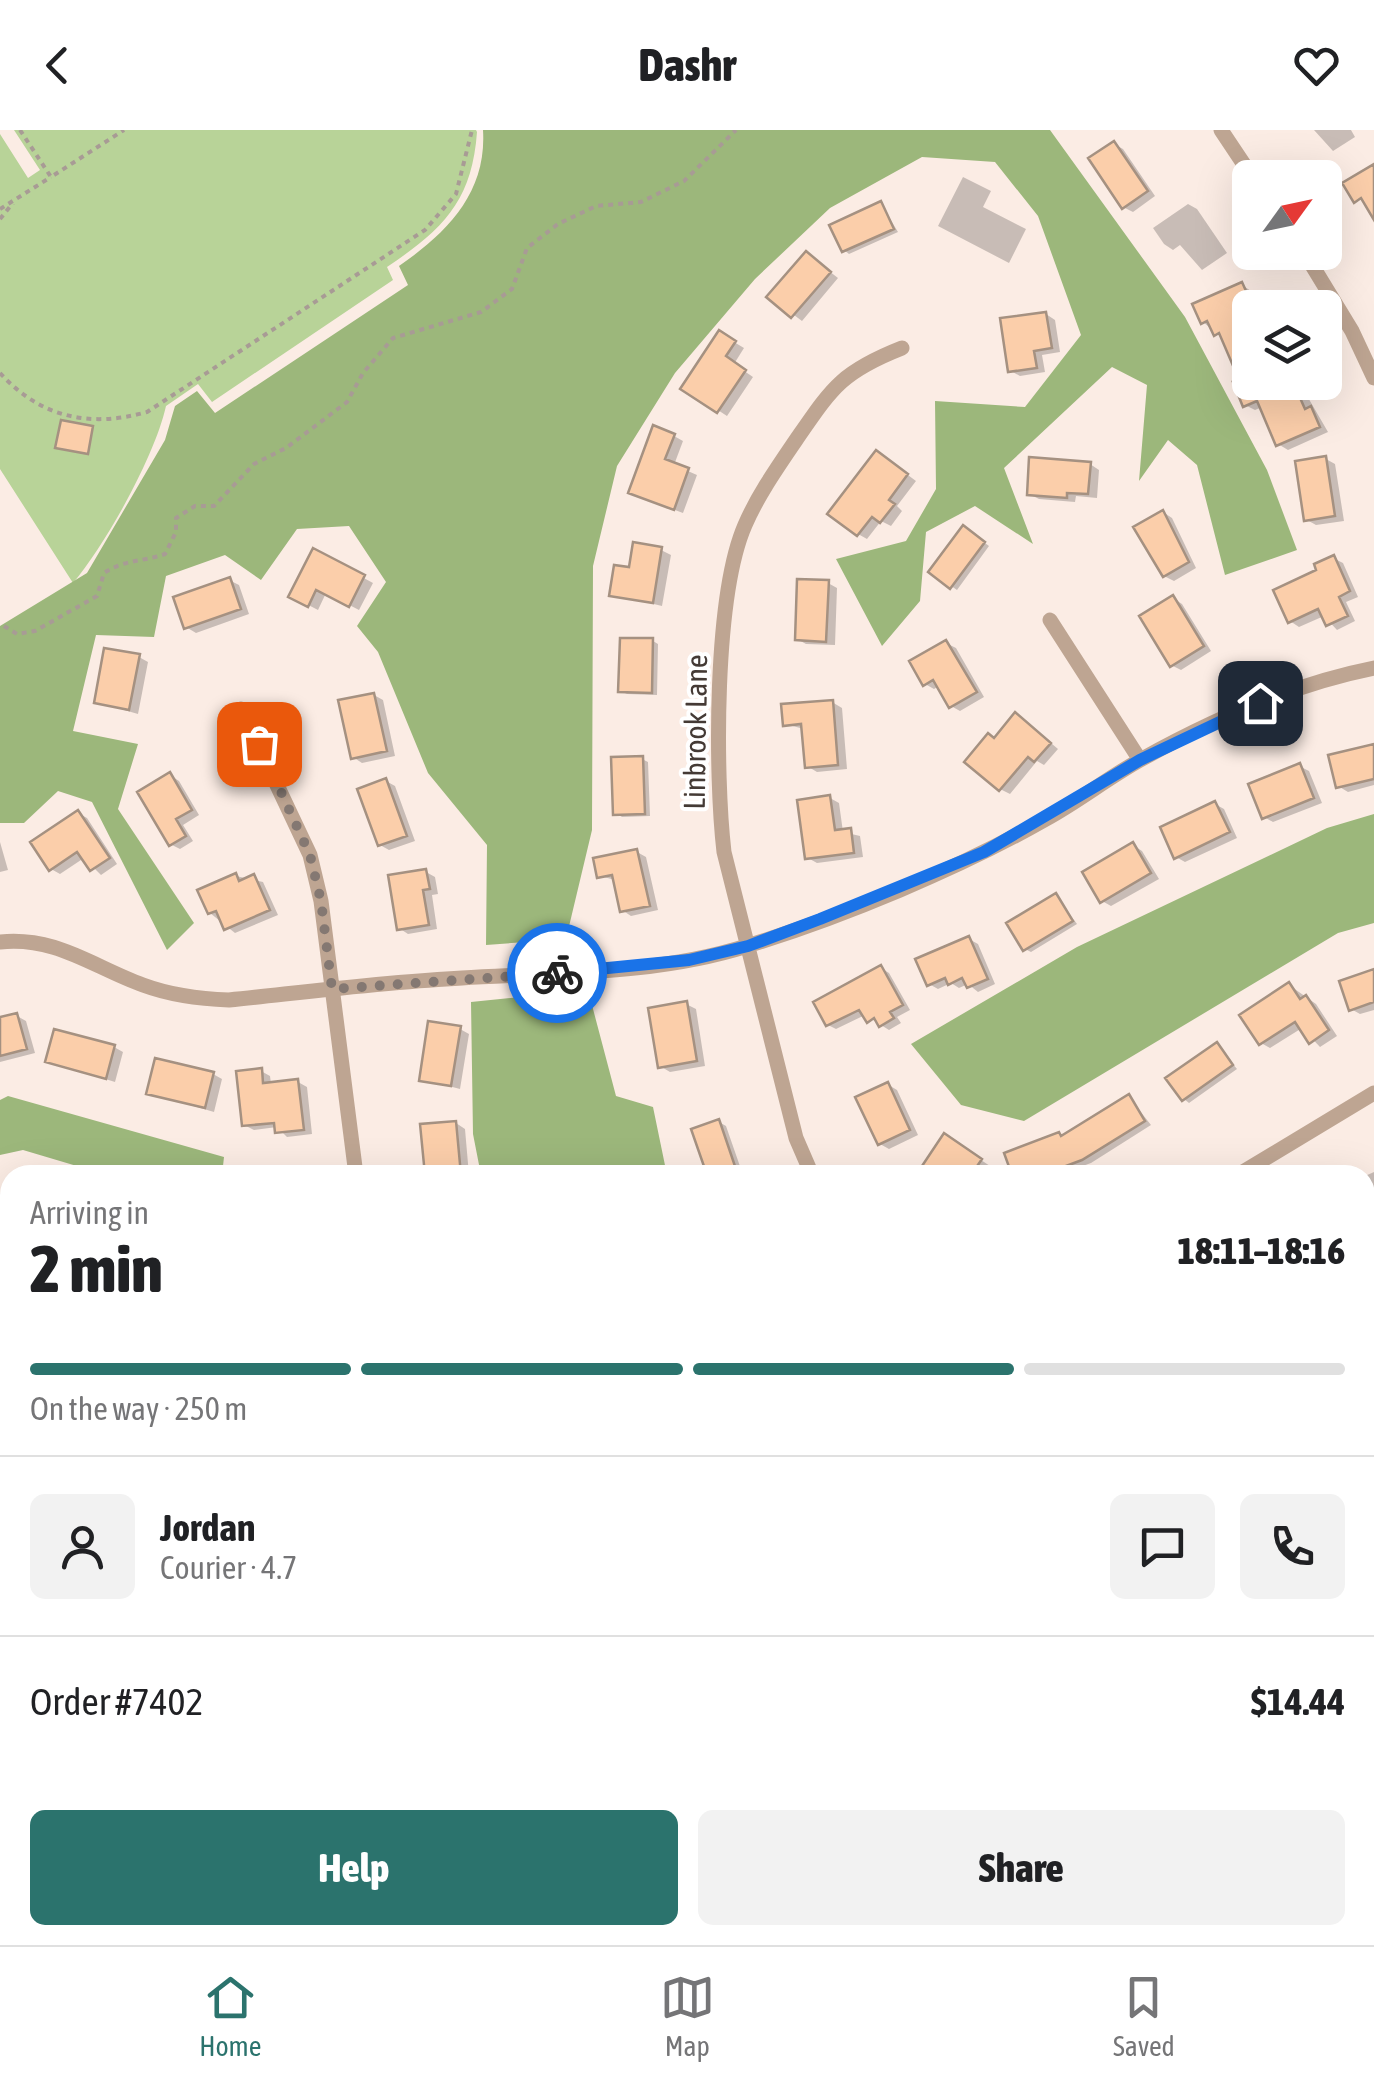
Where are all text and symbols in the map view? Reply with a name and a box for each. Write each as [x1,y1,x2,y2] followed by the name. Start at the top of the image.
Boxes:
[30,38,85,93] icon: back
[1289,38,1344,93] icon: heart
[638,39,736,91] text: Dashr
[1232,160,1342,270] north arrow
[1232,160,1342,400] map controls
[1232,290,1342,400] button: layers
[677,654,713,810] street label: Linbrook Lane
[1218,661,1303,746] pin
[1233,676,1288,731] icon: home
[217,702,302,787] pin
[232,717,287,772] icon: bag
[507,923,607,1023] courier
[530,946,585,1001] icon: bike
[30,1194,149,1231] text: Arriving in
[1177,1229,1345,1272] text: 18:11–18:16
[30,1231,163,1306] text: 2 min
[30,1390,247,1427] text: On the way · 250 m
[30,1494,135,1599] button: person
[1110,1494,1215,1599] button: chat
[1240,1494,1345,1599] button: phone
[160,1506,255,1549] text: Jordan
[160,1549,297,1586] text: Courier · 4.7
[30,1680,203,1723] text: Order #7402
[1251,1680,1345,1723] text: $14.44
[30,1810,678,1925] button: Help
[698,1810,1345,1925] button: Share
[199,1970,261,2062] tab: Home
[660,1970,715,2062] tab: Map
[1113,1970,1175,2062] tab: Saved

